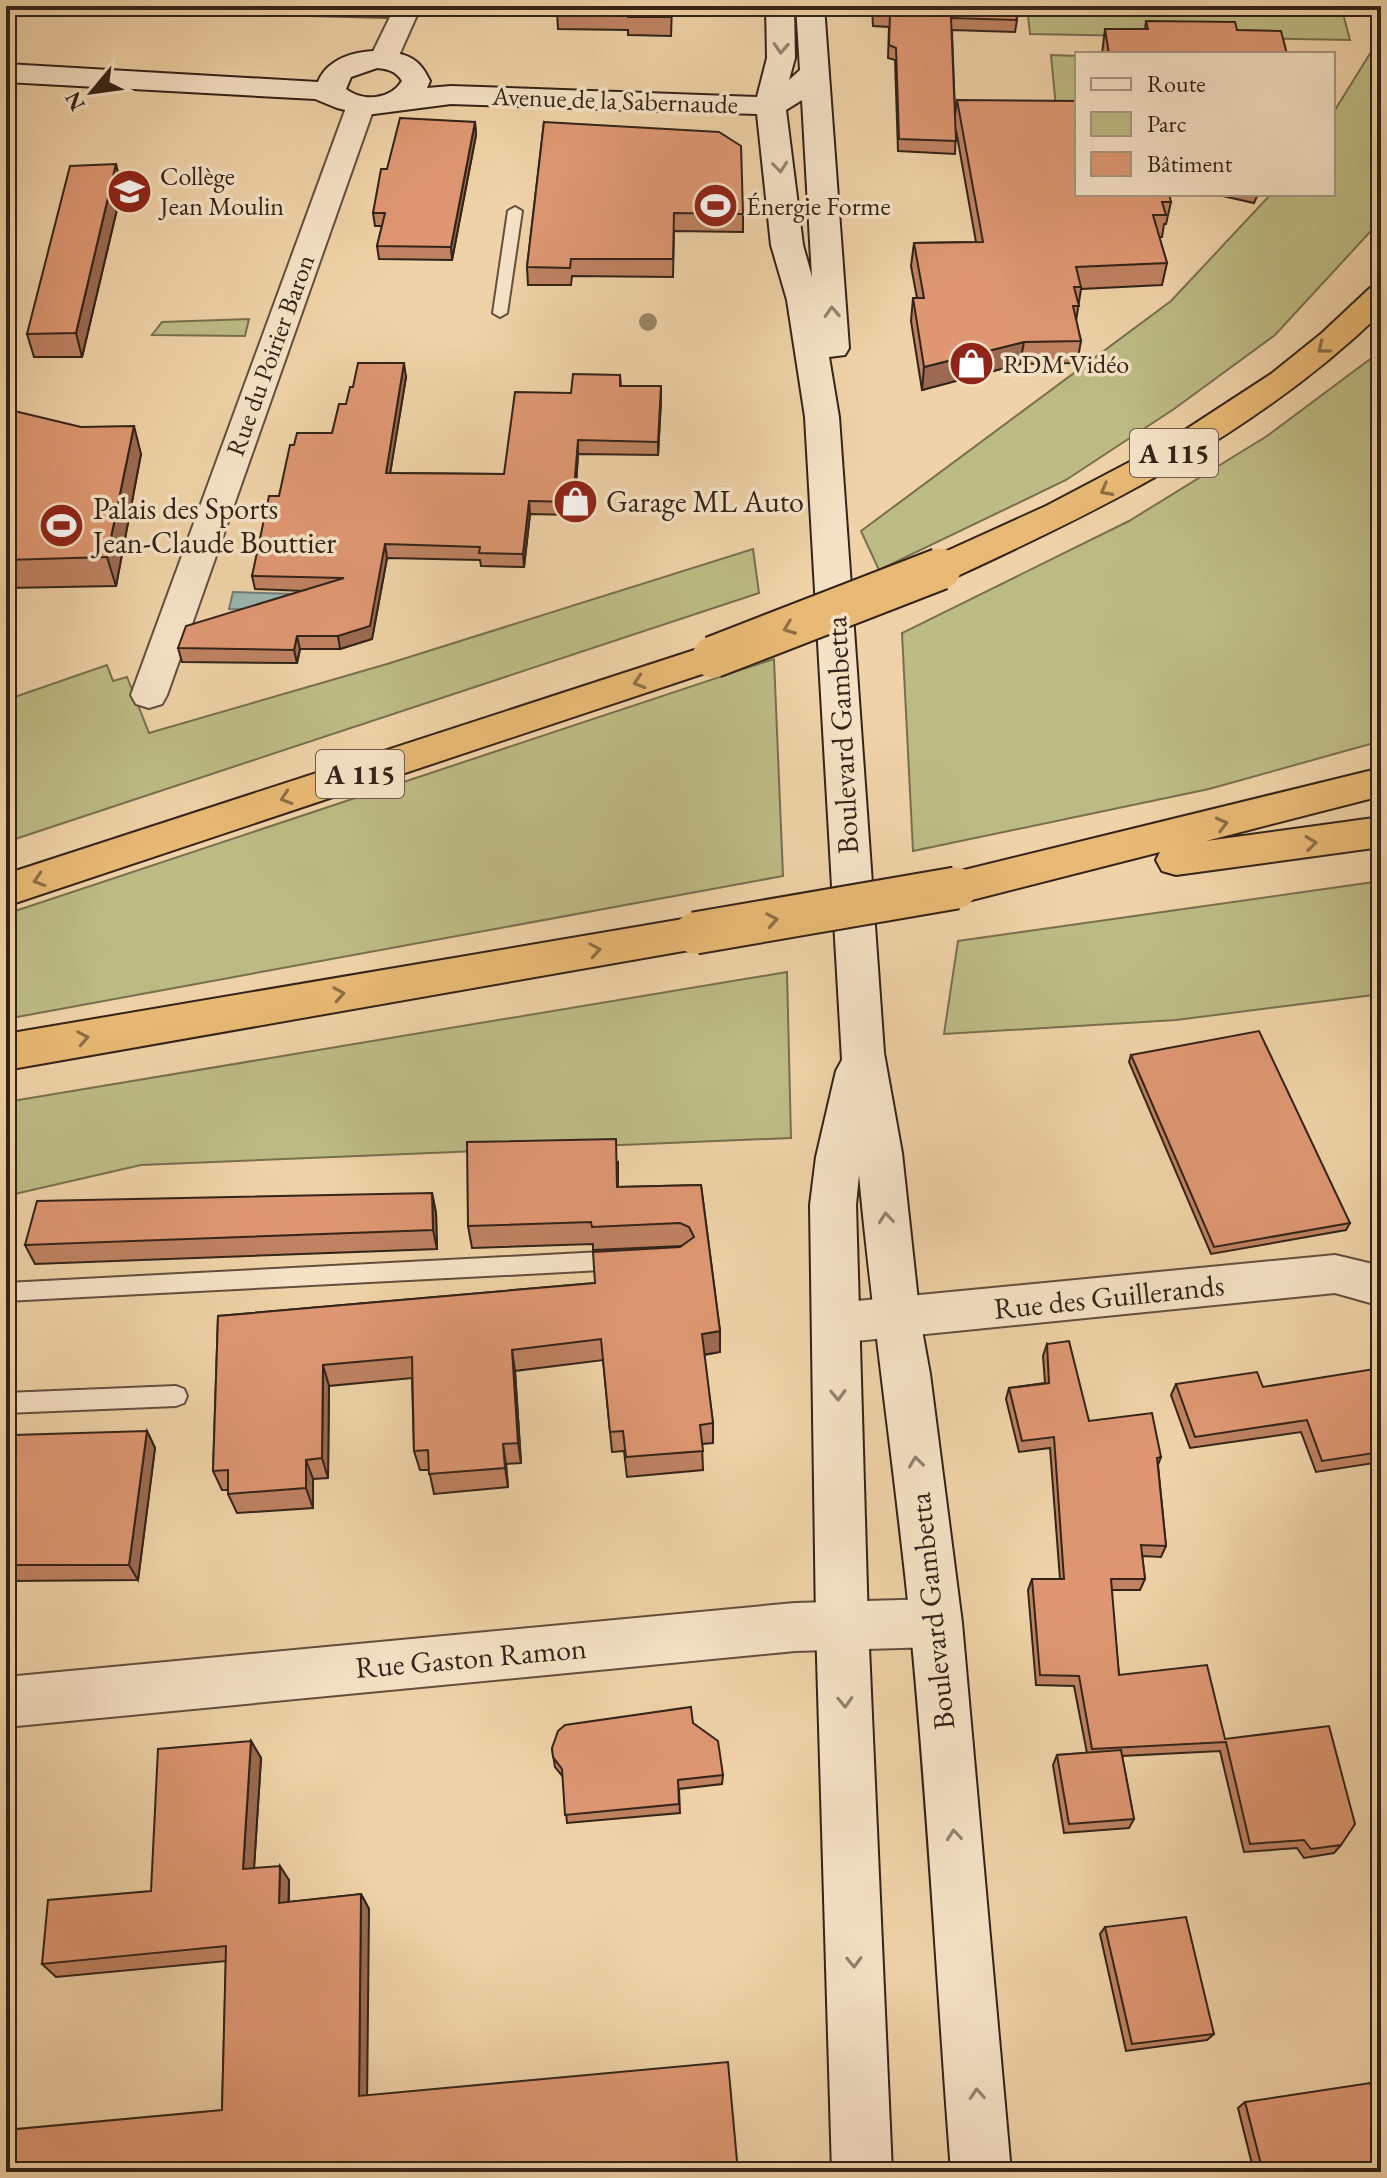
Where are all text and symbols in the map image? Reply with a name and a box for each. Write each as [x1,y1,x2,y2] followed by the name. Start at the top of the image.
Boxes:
[772,42,789,55] one-way arrow
[52,52,132,132] north arrow
[1075,52,1335,196] legend
[1147,68,1206,99] text: Route
[491,79,738,121] street label: Avenue de la Sabernaude
[58,86,92,116] text: N
[1147,108,1186,139] text: Parc
[1147,148,1233,179] text: Bâtiment
[158,159,284,223] place label: Collège Jean Moulin
[771,161,788,174] one-way arrow
[105,167,153,215] school or university icon: Collège Jean Moulin
[691,182,739,230] sports icon: Énergie Forme
[746,189,891,223] place label: Énergie Forme
[218,249,322,460] street label: Rue du Poirier Baron
[824,305,841,318] one-way arrow
[1318,338,1333,353] one-way arrow
[948,340,996,388] shop icon: RDM Vidéo
[1003,347,1129,381] place label: RDM Vidéo
[1130,429,1218,477] road number: A 115
[551,478,599,526] shop icon: Garage ML Auto
[1100,480,1115,495] one-way arrow
[606,482,804,521] place label: Garage ML Auto
[90,489,336,562] place label: Palais des Sports Jean-Claude Bouttier
[38,502,86,550] sports icon: Palais des Sports Jean-Claude Bouttier
[816,615,867,855] street label: Boulevard Gambetta
[783,618,797,635] one-way arrow
[632,672,646,688] one-way arrow
[316,750,404,798] road number: A 115
[279,789,293,805] one-way arrow
[1215,816,1228,833] one-way arrow
[1305,834,1318,851] one-way arrow
[32,870,46,886] one-way arrow
[765,912,779,929] one-way arrow
[588,942,602,959] one-way arrow
[332,987,346,1004] one-way arrow
[76,1031,90,1048] one-way arrow
[878,1211,895,1224] one-way arrow
[992,1265,1226,1328] street label: Rue des Guillerands
[829,1389,846,1402] one-way arrow
[908,1456,925,1469] one-way arrow
[900,1491,963,1732] street label: Boulevard Gambetta
[354,1628,588,1687] street label: Rue Gaston Ramon
[836,1696,853,1709] one-way arrow
[946,1828,963,1841] one-way arrow
[846,1956,863,1969] one-way arrow
[968,2087,985,2100] one-way arrow

